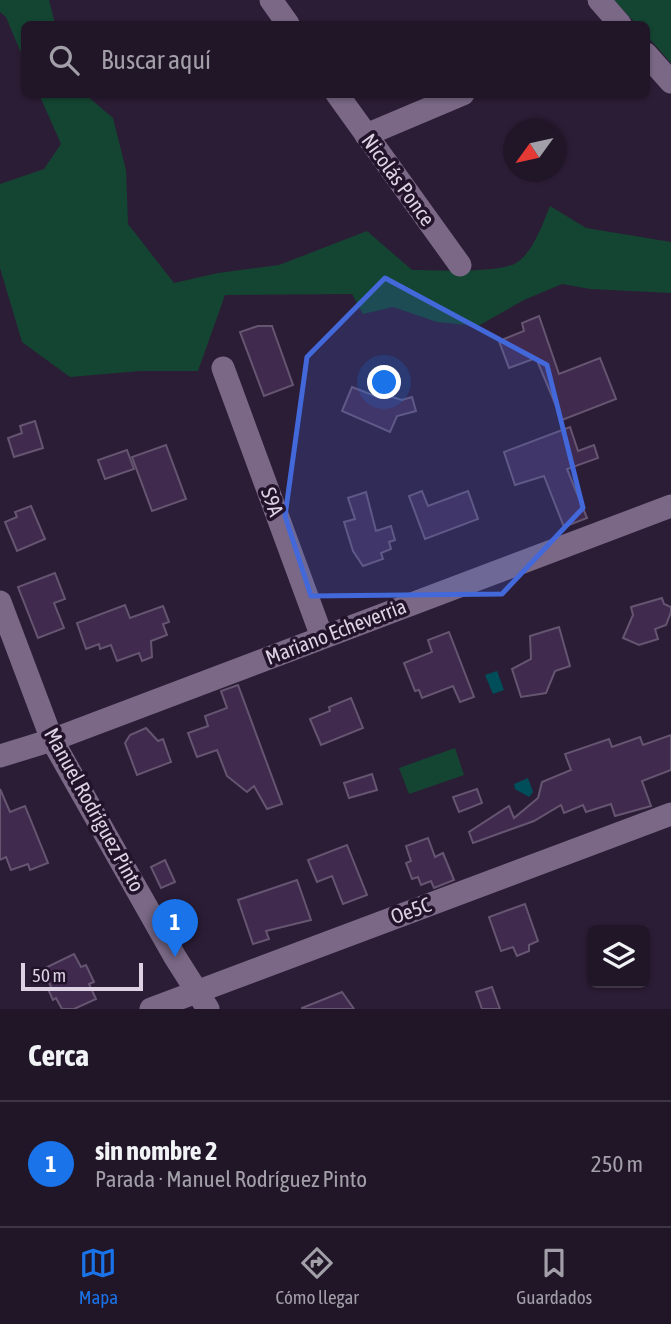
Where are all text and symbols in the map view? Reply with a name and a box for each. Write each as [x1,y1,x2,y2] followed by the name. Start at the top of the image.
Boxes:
[21,21,650,98] search box
[45,41,83,79] icon: search
[101,45,211,75] text: Buscar aquí
[503,119,566,182] north arrow
[357,129,440,230] street label: Nicolás Ponce
[367,365,401,399] your location
[257,484,289,520] street label: S9A
[262,593,409,669] street label: Mariano Echeverria
[40,724,150,895] street label: Manuel Rodríguez Pinto
[387,892,435,928] street label: Oe5C
[152,899,198,957] pin: 1
[587,925,650,988] map controls
[587,925,650,988] button: layers
[21,960,144,992] scale bar
[32,964,66,986] text: 50 m
[28,1038,89,1072] text: Cerca
[95,1136,217,1166] text: sin nombre 2
[46,1151,56,1177] text: 1
[591,1151,643,1177] text: 250 m
[95,1166,367,1192] text: Parada · Manuel Rodríguez Pinto
[79,1244,118,1308] tab: Mapa
[275,1244,359,1308] tab: Cómo llegar
[516,1244,592,1308] tab: Guardados

